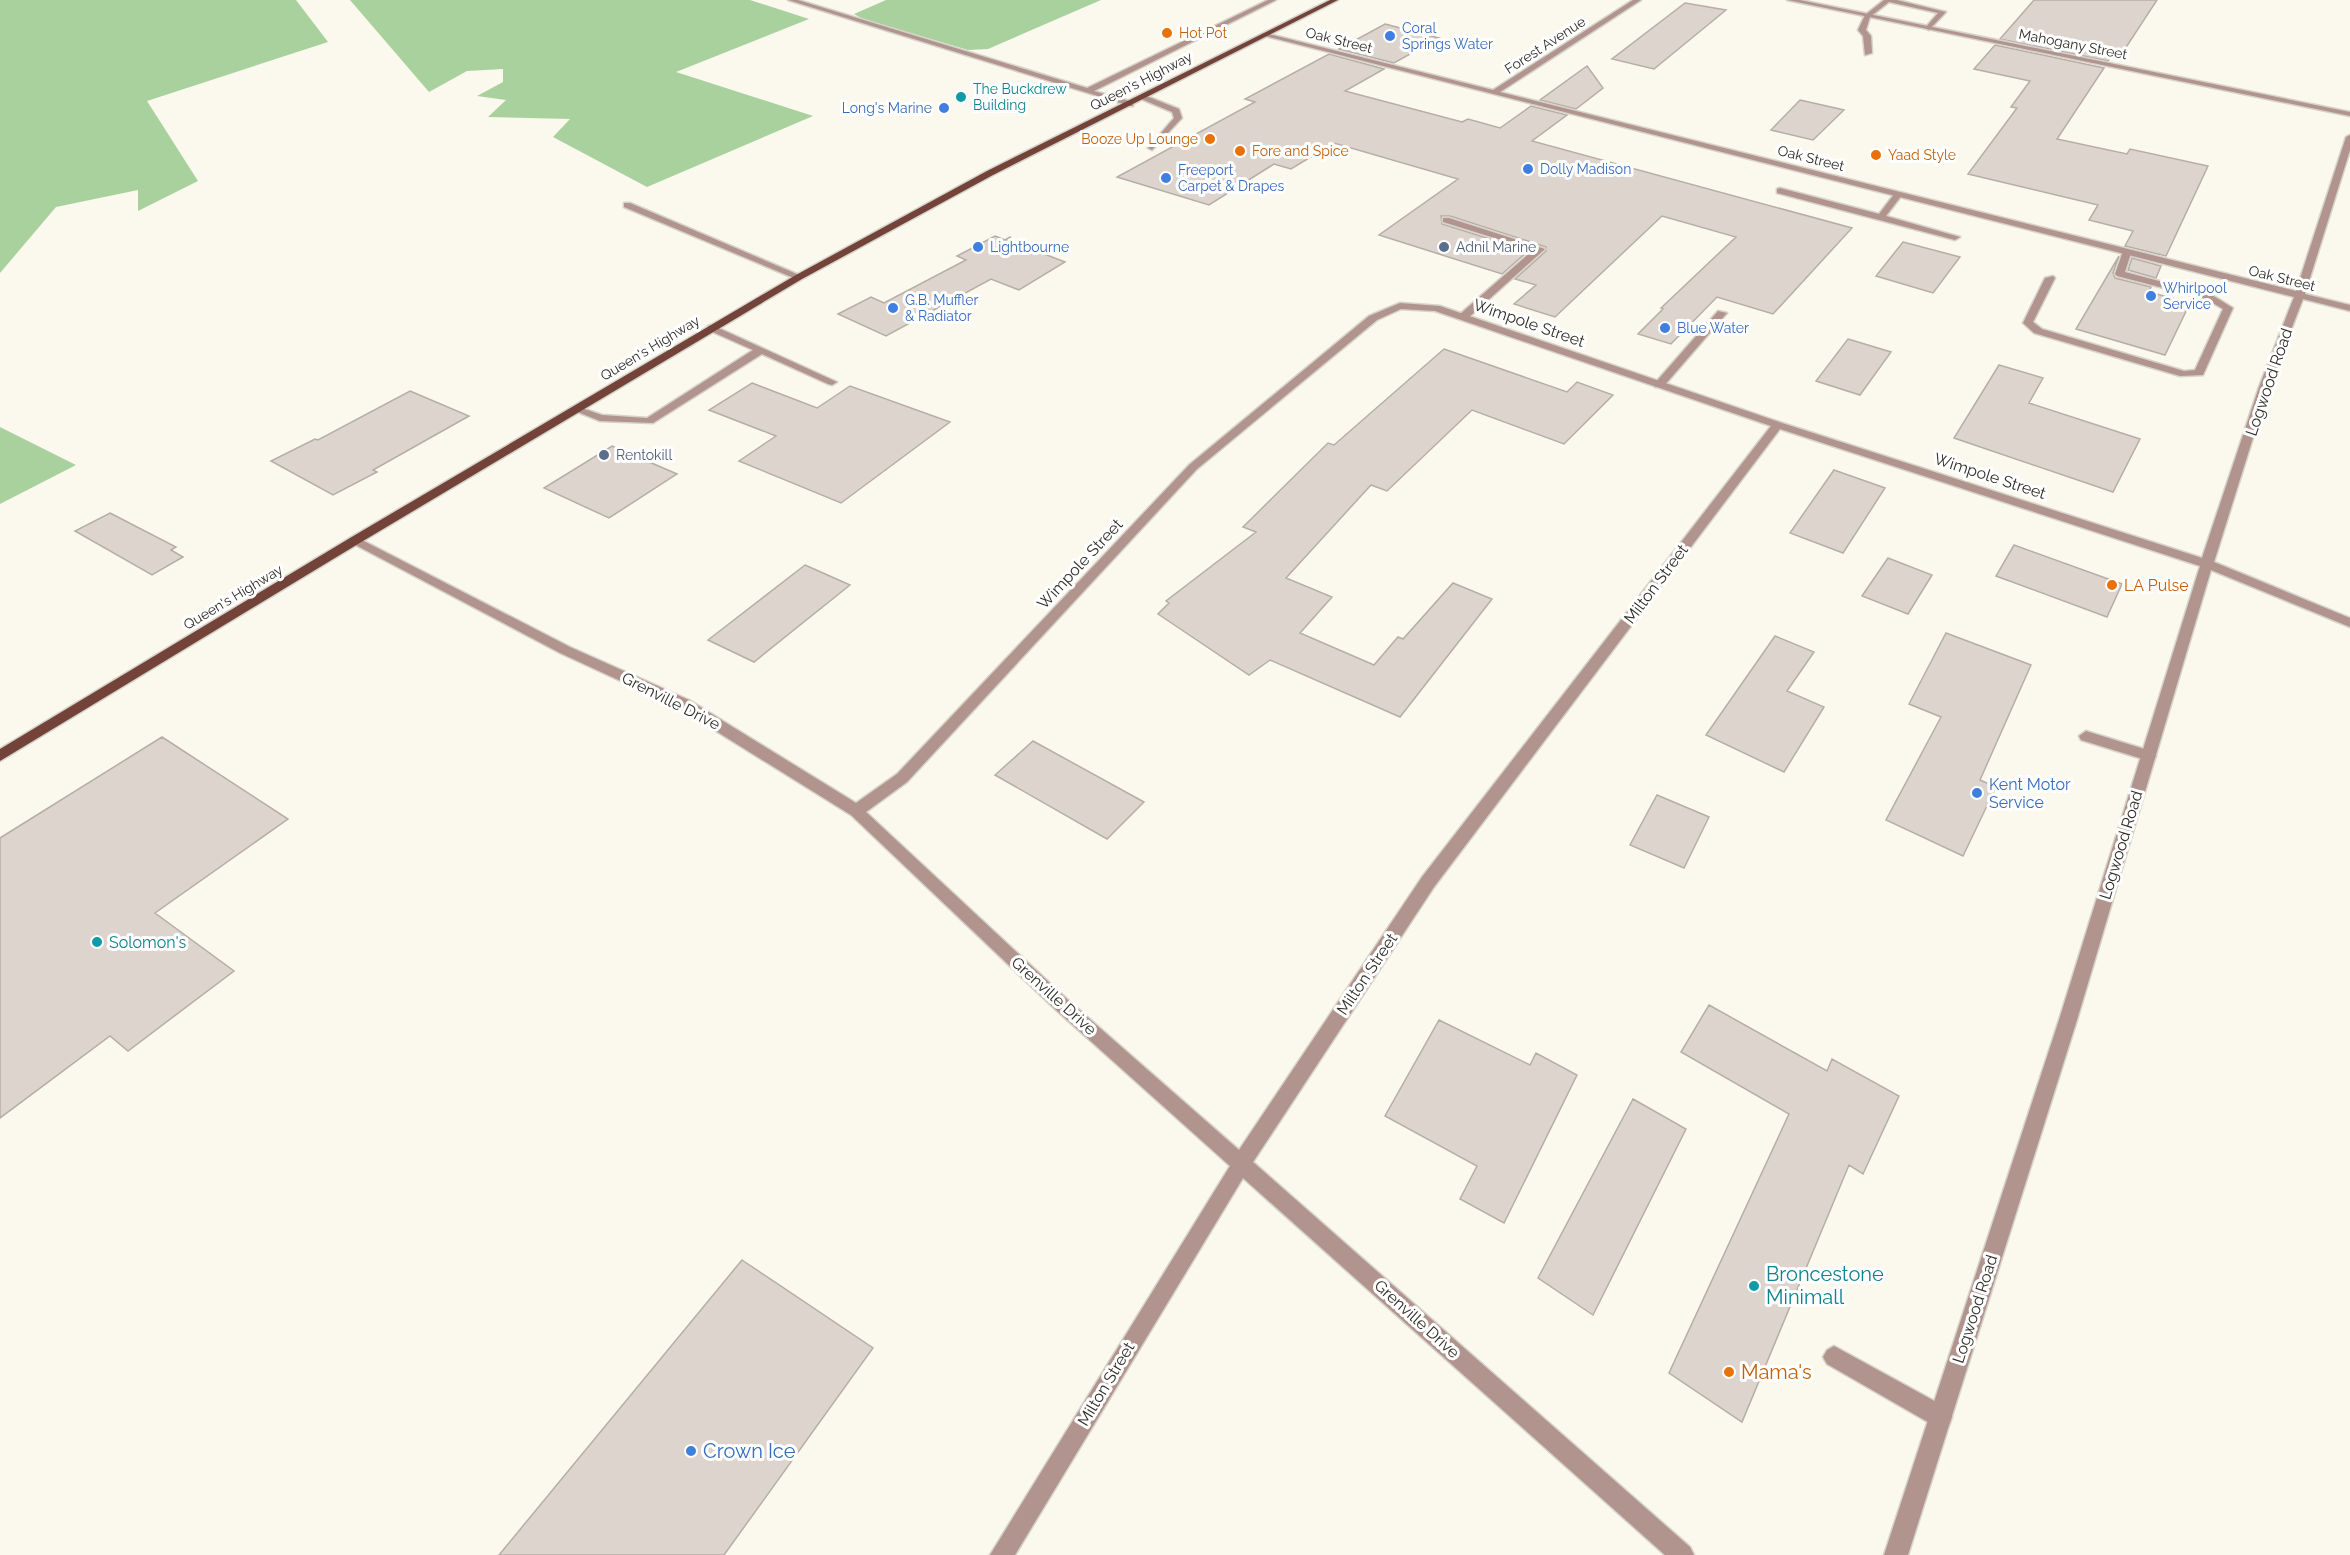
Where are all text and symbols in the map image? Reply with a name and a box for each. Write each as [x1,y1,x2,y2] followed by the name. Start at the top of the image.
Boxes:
[1502,13,1588,77] street label: Forest Avenue
[1402,20,1493,52] place label: Coral Springs Water
[1304,24,1374,56] street label: Oak Street
[1179,25,1227,41] place label: Hot Pot
[1160,26,1174,40] marker: Hot Pot
[2017,26,2129,62] street label: Mahogany Street
[1383,29,1397,43] marker: Coral Springs Water
[1087,48,1195,114] street label: Queen's Highway
[973,81,1067,113] place label: The Buckdrew Building
[954,90,968,104] marker: The Buckdrew Building
[842,100,932,116] place label: Long's Marine
[937,101,951,115] marker: Long's Marine
[1081,131,1198,147] place label: Booze Up Lounge
[1203,132,1217,146] marker: Booze Up Lounge
[1776,142,1846,174] street label: Oak Street
[1252,143,1349,159] place label: Fore and Spice
[1233,144,1247,158] marker: Fore and Spice
[1888,147,1956,163] place label: Yaad Style
[1869,148,1883,162] marker: Yaad Style
[1540,161,1631,177] place label: Dolly Madison
[1178,162,1284,194] place label: Freeport Carpet & Drapes
[1521,162,1535,176] marker: Dolly Madison
[1159,171,1173,185] marker: Freeport Carpet & Drapes
[990,239,1069,255] place label: Lightbourne
[1456,239,1536,255] place label: Adnil Marine
[971,240,985,254] marker: Lightbourne
[1437,240,1451,254] marker: Adnil Marine
[2247,262,2317,294] street label: Oak Street
[2163,280,2227,312] place label: Whirlpool Service
[2144,289,2158,303] marker: Whirlpool Service
[905,292,978,324] place label: G.B. Muffler & Radiator
[1471,295,1588,351] street label: Wimpole Street
[886,301,900,315] marker: G.B. Muffler & Radiator
[598,312,703,384] street label: Queen's Highway
[1677,320,1749,336] place label: Blue Water
[1658,321,1672,335] marker: Blue Water
[2242,326,2296,438] street label: Logwood Road
[616,447,672,463] place label: Rentokill
[597,448,611,462] marker: Rentokill
[1932,449,2049,503] street label: Wimpole Street
[1033,514,1127,613] street label: Wimpole Street
[1620,540,1692,627] street label: Milton Street
[181,561,286,633] street label: Queen's Highway
[2124,576,2189,595] place label: LA Pulse
[2105,578,2119,592] marker: LA Pulse
[619,668,723,734] street label: Grenville Drive
[1989,775,2071,812] place label: Kent Motor Service
[1970,786,1984,800] marker: Kent Motor Service
[2095,788,2147,902] street label: Logwood Road
[1333,929,1402,1018] street label: Milton Street
[109,933,187,952] place label: Solomon's
[90,935,104,949] marker: Solomon's
[1008,953,1100,1039] street label: Grenville Drive
[1949,1252,2001,1366] street label: Logwood Road
[1766,1262,1884,1309] place label: Broncestone Minimall
[1371,1276,1463,1362] street label: Grenville Drive
[1747,1279,1761,1293] marker: Broncestone Minimall
[1074,1338,1139,1429] street label: Milton Street
[1741,1360,1812,1384] place label: Mama's
[1722,1365,1736,1379] marker: Mama's
[703,1439,796,1463] place label: Crown Ice
[684,1444,698,1458] marker: Crown Ice

